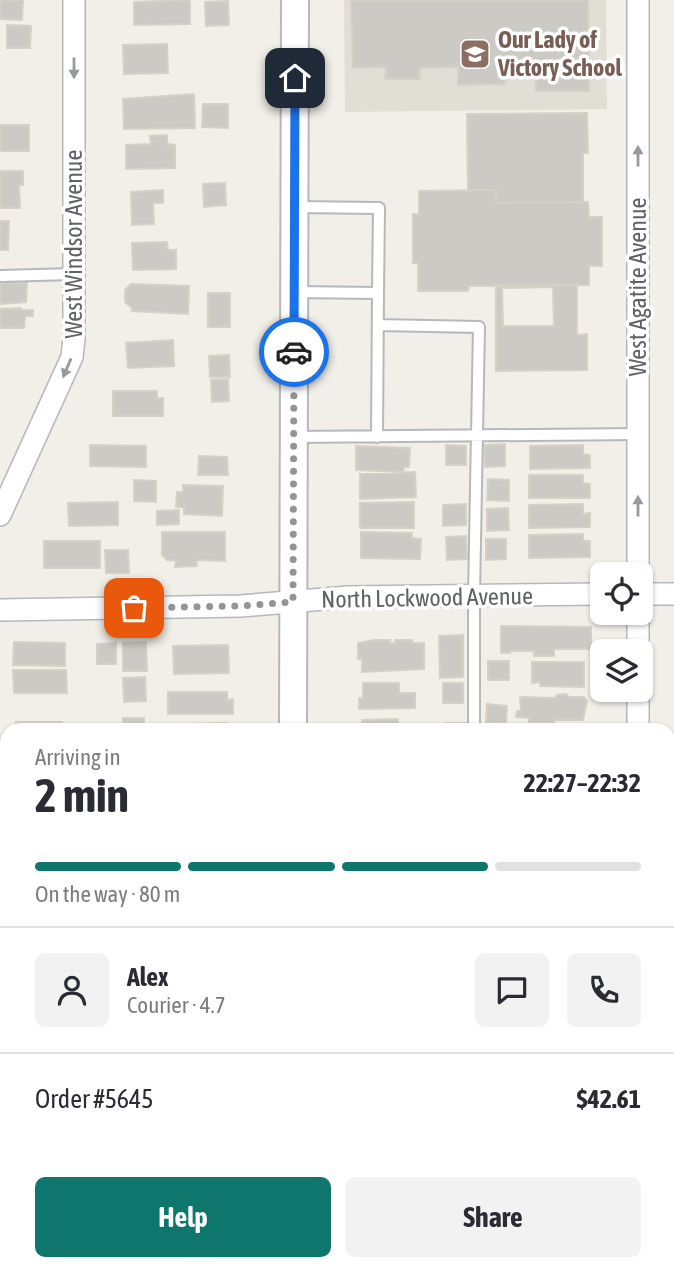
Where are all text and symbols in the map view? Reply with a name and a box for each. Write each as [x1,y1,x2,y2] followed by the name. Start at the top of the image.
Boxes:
[497,26,623,81] place label: Our Lady of Victory School
[458,37,492,71] school or university icon: Our Lady of Victory School
[265,48,325,108] pin
[68,57,80,79] one-way arrow
[276,59,314,97] icon: home
[632,145,644,167] one-way arrow
[60,150,87,338] street label: West Windsor Avenue
[624,198,651,376] street label: West Agatite Avenue
[259,317,329,387] courier
[275,333,313,371] icon: car
[61,358,73,378] one-way arrow
[632,495,644,517] one-way arrow
[590,562,653,702] map controls
[590,562,653,625] button: locate
[104,578,164,638] pin
[321,582,533,613] street label: North Lockwood Avenue
[115,589,153,627] icon: bag
[590,639,653,702] button: layers
[35,744,121,770] text: Arriving in
[524,768,641,798] text: 22:27–22:32
[35,769,129,822] text: 2 min
[35,881,180,907] text: On the way · 80 m
[35,953,109,1027] button: person
[475,953,549,1027] button: chat
[567,953,641,1027] button: phone
[127,962,168,992] text: Alex
[127,992,226,1018] text: Courier · 4.7
[35,1084,154,1114] text: Order #5645
[577,1084,641,1114] text: $42.61
[35,1177,331,1257] button: Help
[345,1177,641,1257] button: Share

